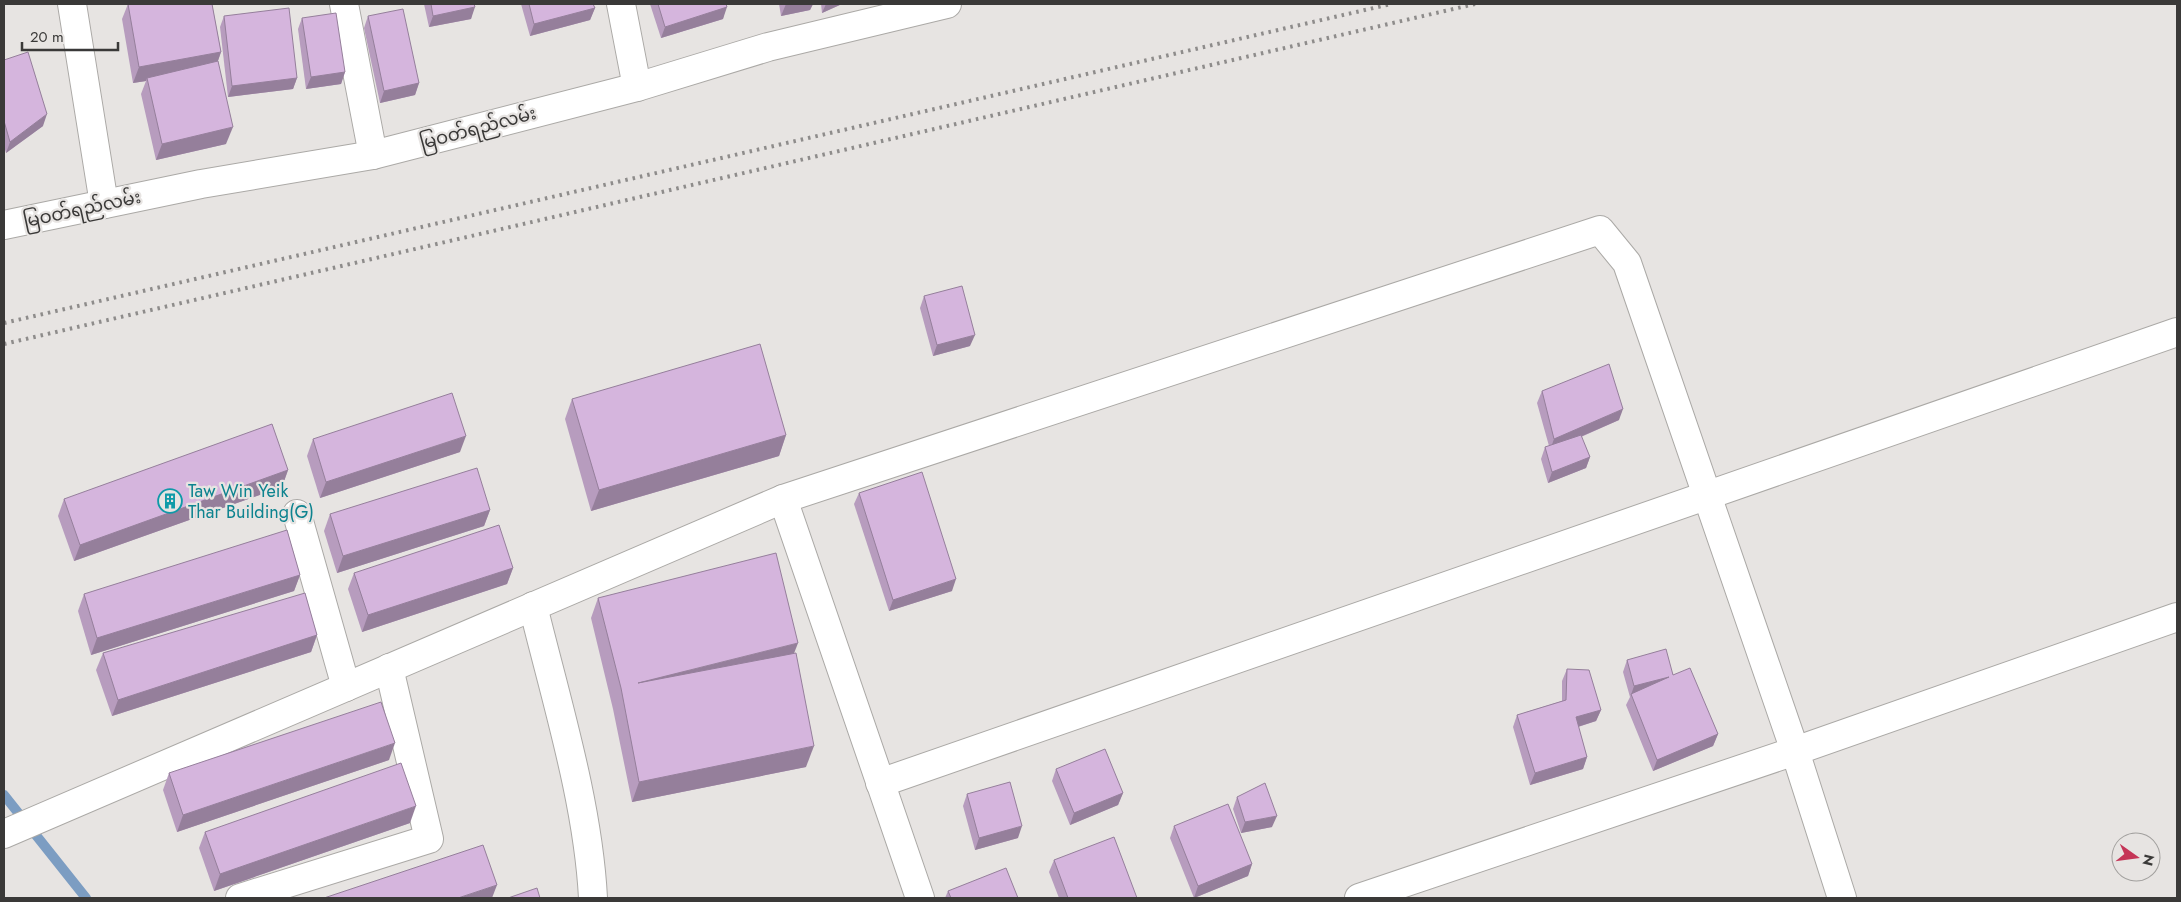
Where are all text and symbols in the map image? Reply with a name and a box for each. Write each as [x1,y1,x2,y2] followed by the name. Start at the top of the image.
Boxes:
[22,20,119,52] scale bar
[30,26,64,48] text: 20 m
[417,100,540,158] street label: မြဝတ်ရည်လမ်း
[21,184,144,236] street label: မြဝတ်ရည်လမ်း
[188,478,314,525] place label: Taw Win Yeik Thar Building(G)
[157,488,183,514] building icon: Taw Win Yeik Thar Building(G)
[2111,832,2161,882] north arrow
[2138,852,2160,868] text: N

